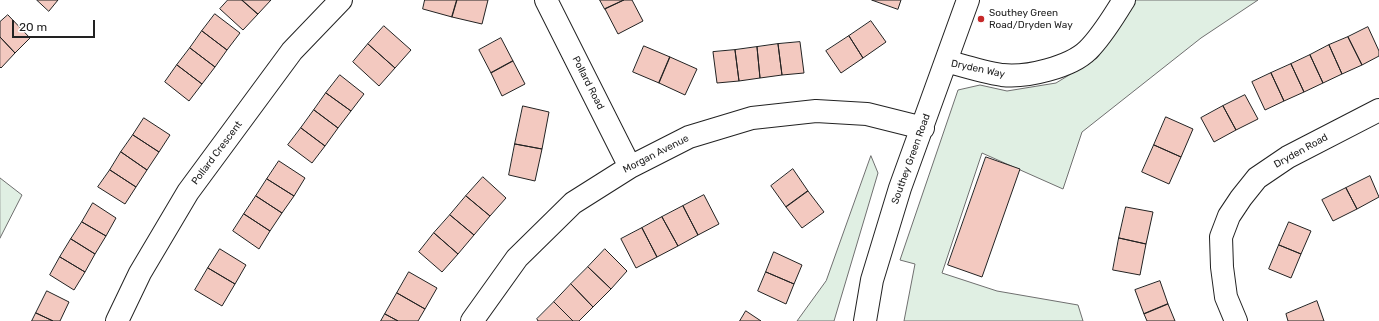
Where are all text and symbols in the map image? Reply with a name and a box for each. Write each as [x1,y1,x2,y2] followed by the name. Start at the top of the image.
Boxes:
[989,7,1073,30] place label: Southey Green Road/Dryden Way
[14,12,97,38] scale bar
[976,14,986,24] marker: Southey Green Road/Dryden Way
[19,20,47,34] text: 20 m
[569,54,607,112] street label: Pollard Road
[950,57,1006,81] street label: Dryden Way
[889,112,933,206] street label: Southey Green Road
[189,119,245,187] street label: Pollard Crescent
[1272,131,1330,171] street label: Dryden Road
[621,132,691,176] street label: Morgan Avenue

